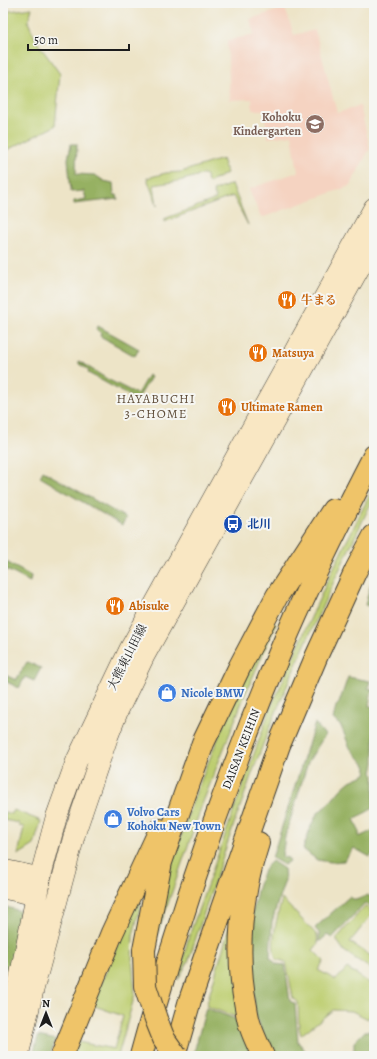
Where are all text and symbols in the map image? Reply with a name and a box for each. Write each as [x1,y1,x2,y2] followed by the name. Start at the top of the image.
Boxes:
[28,26,129,52] scale bar
[34,32,58,48] text: 50 m
[233,109,301,139] place label: Kohoku Kindergarten
[304,113,326,135] school or university icon: Kohoku Kindergarten
[276,289,298,311] restaurant icon: 牛まる
[301,292,337,308] place label: 牛まる
[247,342,269,364] restaurant icon: Matsuya
[272,345,315,361] place label: Matsuya
[116,390,196,422] district label: HAYABUCHI 3-CHOME
[216,396,238,418] restaurant icon: Ultimate Ramen
[241,399,323,415] place label: Ultimate Ramen
[222,513,244,535] bus stop icon: 北川
[247,516,271,532] place label: 北川
[104,595,126,617] restaurant icon: Abisuke
[128,598,170,614] place label: Abisuke
[104,621,150,693] street label: 大熊東山田線
[156,682,178,704] shop icon: Nicole BMW
[181,685,245,701] place label: Nicole BMW
[218,706,264,792] street label: DAISAN KEIHIN
[126,804,221,834] place label: Volvo Cars Kohoku New Town
[102,808,124,830] shop icon: Volvo Cars Kohoku New Town
[26,993,66,1033] north arrow
[42,996,50,1011] text: N

